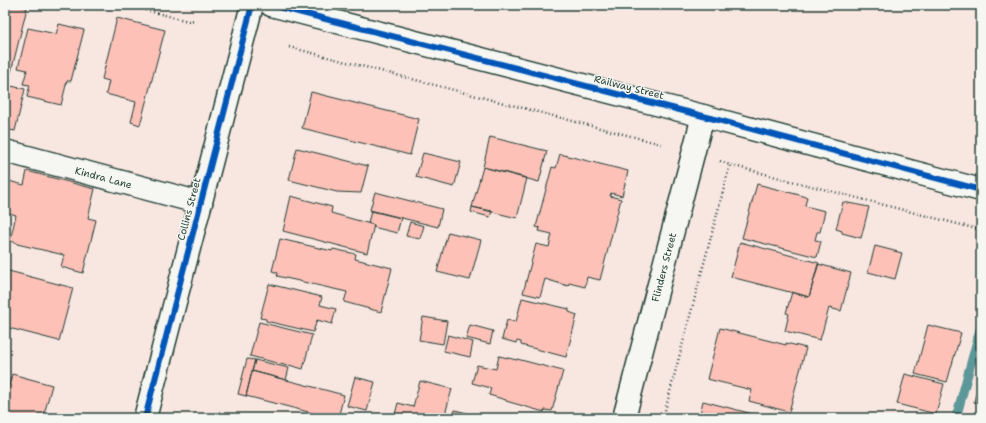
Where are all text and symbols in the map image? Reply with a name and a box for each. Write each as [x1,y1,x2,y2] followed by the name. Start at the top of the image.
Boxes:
[593,72,665,102] street label: Railway Street
[74,163,134,191] street label: Kindra Lane
[174,176,204,242] street label: Collins Street
[648,231,679,303] street label: Flinders Street

